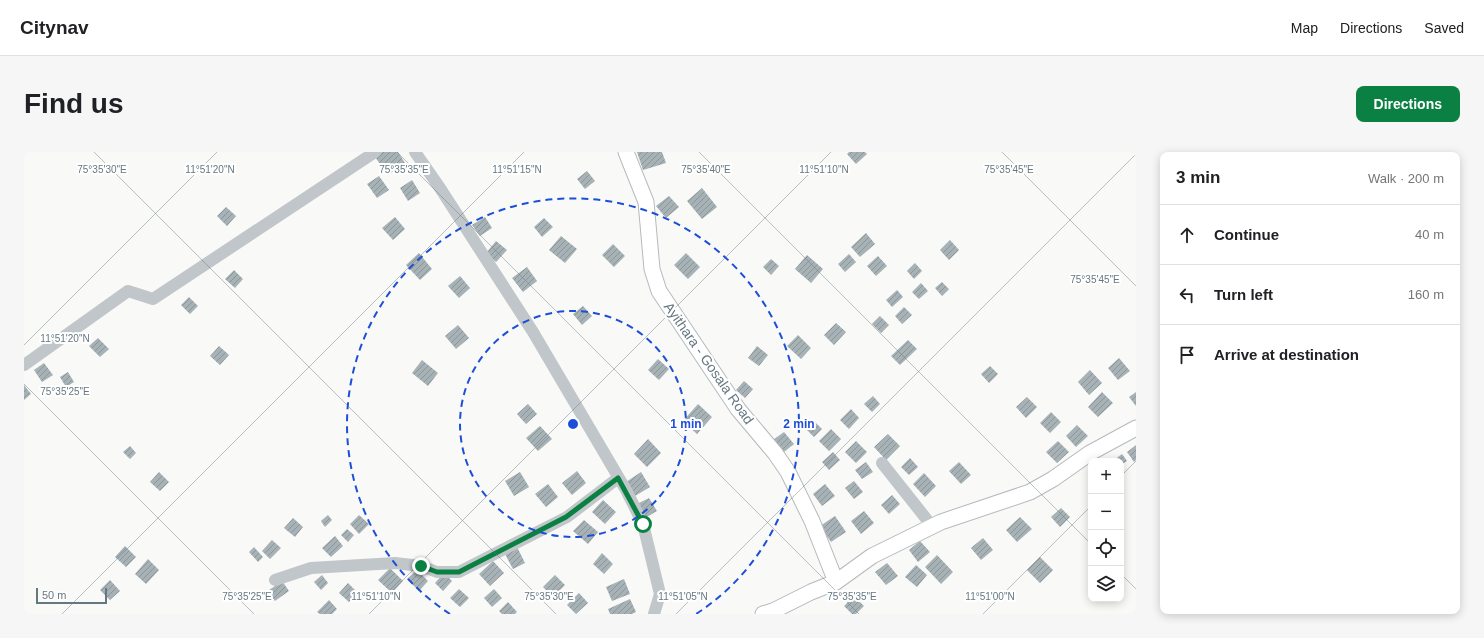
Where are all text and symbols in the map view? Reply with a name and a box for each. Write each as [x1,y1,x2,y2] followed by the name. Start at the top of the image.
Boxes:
[20,17,89,38] text: Citynav
[1291,20,1318,36] text: Map
[1340,20,1402,36] text: Directions
[1424,20,1464,36] text: Saved
[1356,86,1460,122] button: Directions
[24,88,124,119] text: Find us
[77,164,127,175] text: 75°35'30"E
[185,164,235,175] text: 11°51'20"N
[379,164,429,175] text: 75°35'35"E
[492,164,542,175] text: 11°51'15"N
[681,164,731,175] text: 75°35'40"E
[799,164,849,175] text: 11°51'10"N
[984,164,1034,175] text: 75°35'45"E
[1176,168,1220,187] text: 3 min
[1368,171,1444,186] text: Walk · 200 m
[1176,224,1198,246] icon: ahead
[1214,226,1279,243] text: Continue
[1415,227,1444,242] text: 40 m
[1070,274,1120,285] text: 75°35'45"E
[1176,284,1198,306] icon: left
[1214,286,1273,303] text: Turn left
[1408,287,1444,302] text: 160 m
[661,299,757,427] street label: Ayithara - Gosala Road
[40,333,90,344] text: 11°51'20"N
[1176,344,1198,366] icon: arrive
[1214,346,1359,363] text: Arrive at destination
[40,386,90,397] text: 75°35'25"E
[566,417,580,431] centre of rings
[670,417,702,431] text: 1 min
[783,417,815,431] text: 2 min
[1088,458,1124,602] map controls
[1088,458,1124,494] button: +
[1088,494,1124,530] button: −
[634,515,652,533] route start
[1088,530,1124,566] button: locate
[412,557,430,575] route end
[1088,566,1124,602] button: layers
[36,586,107,605] scale bar
[42,589,66,601] text: 50 m
[222,591,272,602] text: 75°35'25"E
[351,591,401,602] text: 11°51'10"N
[524,591,574,602] text: 75°35'30"E
[658,591,708,602] text: 11°51'05"N
[827,591,877,602] text: 75°35'35"E
[965,591,1015,602] text: 11°51'00"N

